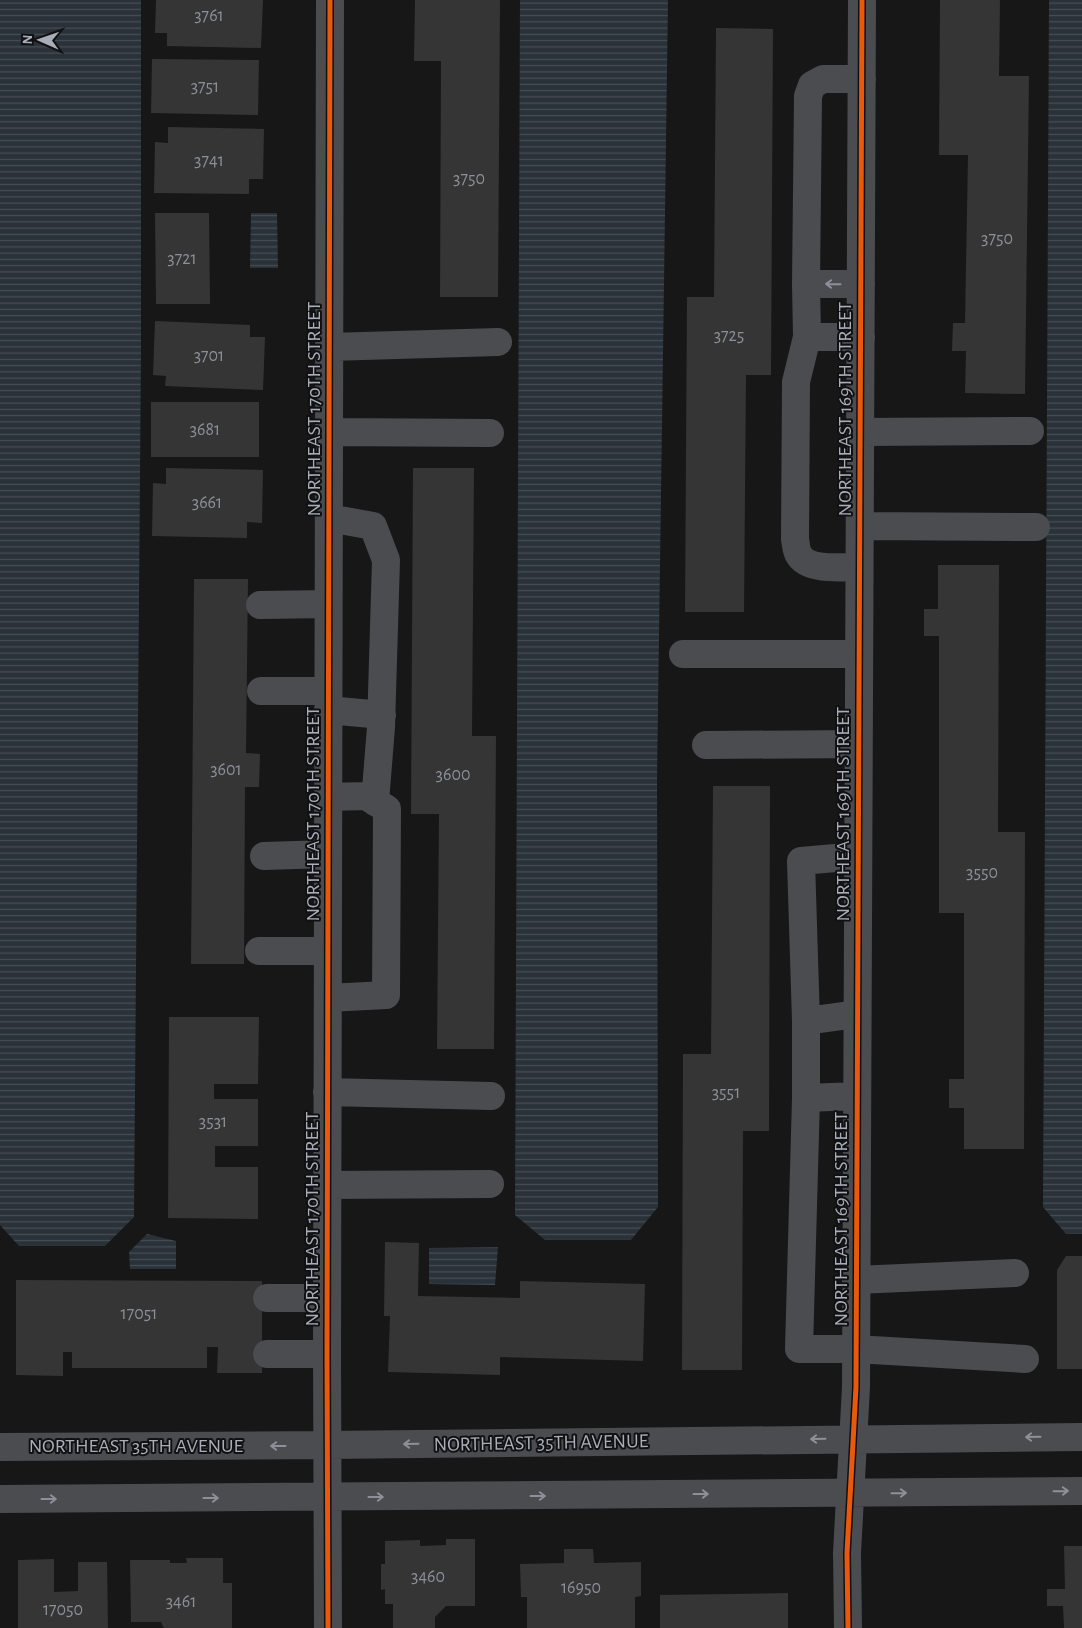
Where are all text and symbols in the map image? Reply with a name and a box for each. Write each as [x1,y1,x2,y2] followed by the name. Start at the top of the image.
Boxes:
[194,7,224,25] house number: 3761
[15,15,65,65] north arrow
[21,34,35,45] text: N
[191,78,219,96] house number: 3751
[194,152,224,170] house number: 3741
[453,170,485,188] house number: 3750
[981,230,1013,248] house number: 3750
[167,250,197,268] house number: 3721
[826,279,842,289] one-way arrow
[304,301,324,516] street label: NORTHEAST 170TH STREET
[835,301,855,516] street label: NORTHEAST 169TH STREET
[714,327,744,345] house number: 3725
[194,347,224,365] house number: 3701
[190,421,220,439] house number: 3681
[192,494,222,512] house number: 3661
[303,706,323,921] street label: NORTHEAST 170TH STREET
[833,706,853,921] street label: NORTHEAST 169TH STREET
[210,761,242,779] house number: 3601
[436,766,470,784] house number: 3600
[966,864,998,882] house number: 3550
[712,1084,740,1102] house number: 3551
[302,1111,322,1326] street label: NORTHEAST 170TH STREET
[831,1111,851,1326] street label: NORTHEAST 169TH STREET
[199,1113,227,1131] house number: 3531
[121,1305,157,1323] house number: 17051
[434,1431,649,1455] street label: NORTHEAST 35TH AVENUE
[1026,1432,1042,1442] one-way arrow
[811,1434,827,1444] one-way arrow
[29,1436,244,1456] street label: NORTHEAST 35TH AVENUE
[403,1439,420,1449] one-way arrow
[270,1441,286,1451] one-way arrow
[1052,1486,1069,1496] one-way arrow
[890,1488,906,1498] one-way arrow
[692,1490,708,1499] one-way arrow
[530,1491,546,1500] one-way arrow
[367,1492,383,1501] one-way arrow
[202,1493,219,1503] one-way arrow
[40,1494,56,1504] one-way arrow
[411,1568,445,1586] house number: 3460
[561,1579,601,1597] house number: 16950
[166,1593,196,1611] house number: 3461
[43,1601,83,1619] house number: 17050

